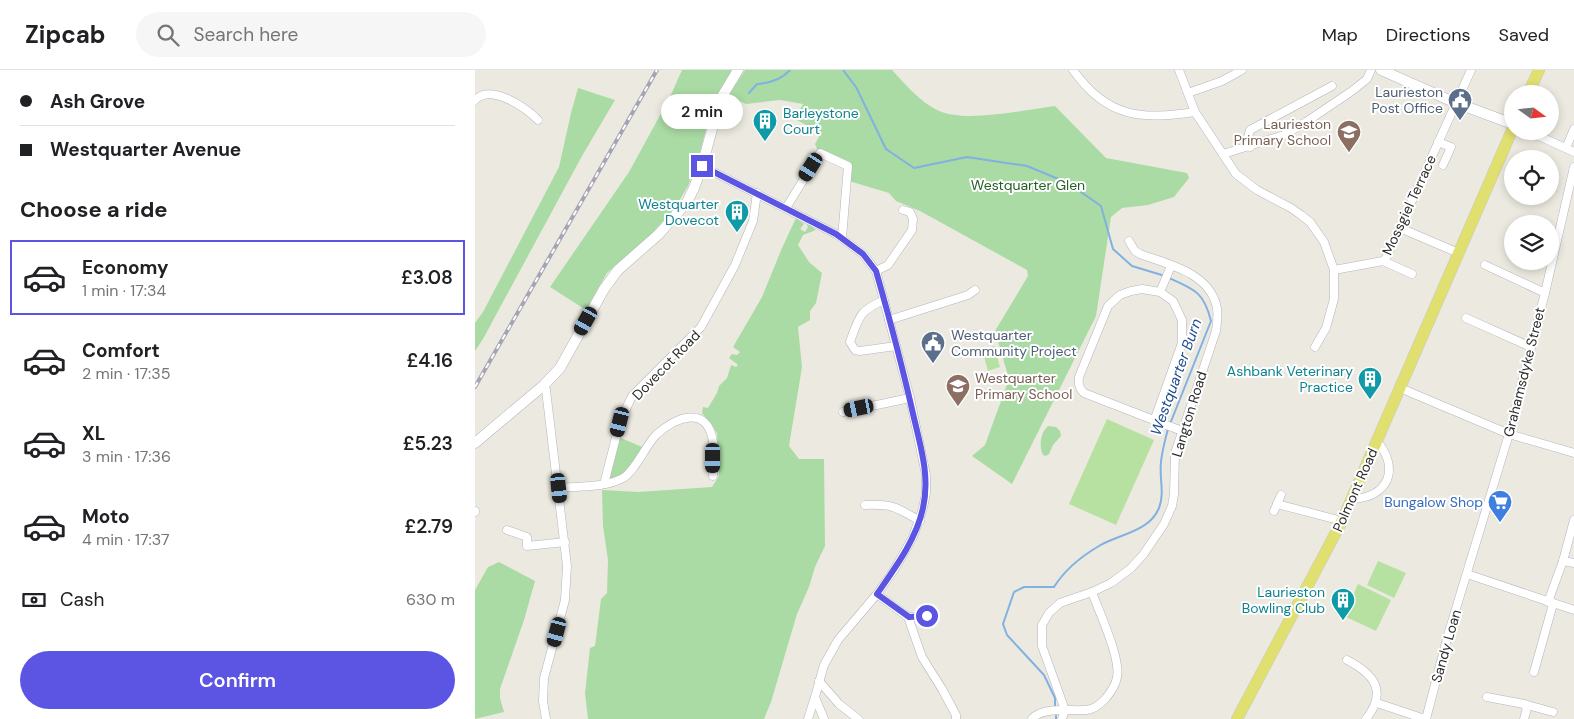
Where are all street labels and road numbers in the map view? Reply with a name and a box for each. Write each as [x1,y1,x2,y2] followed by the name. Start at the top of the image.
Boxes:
[1378,152,1440,258] street label: Mossgiel Terrace
[1499,305,1549,439] street label: Grahamsdyke Street
[628,326,704,404] street label: Dovecot Road
[1167,369,1211,459] street label: Langton Road
[1329,445,1381,535] street label: Polmont Road
[1427,607,1465,685] street label: Sandy Loan

